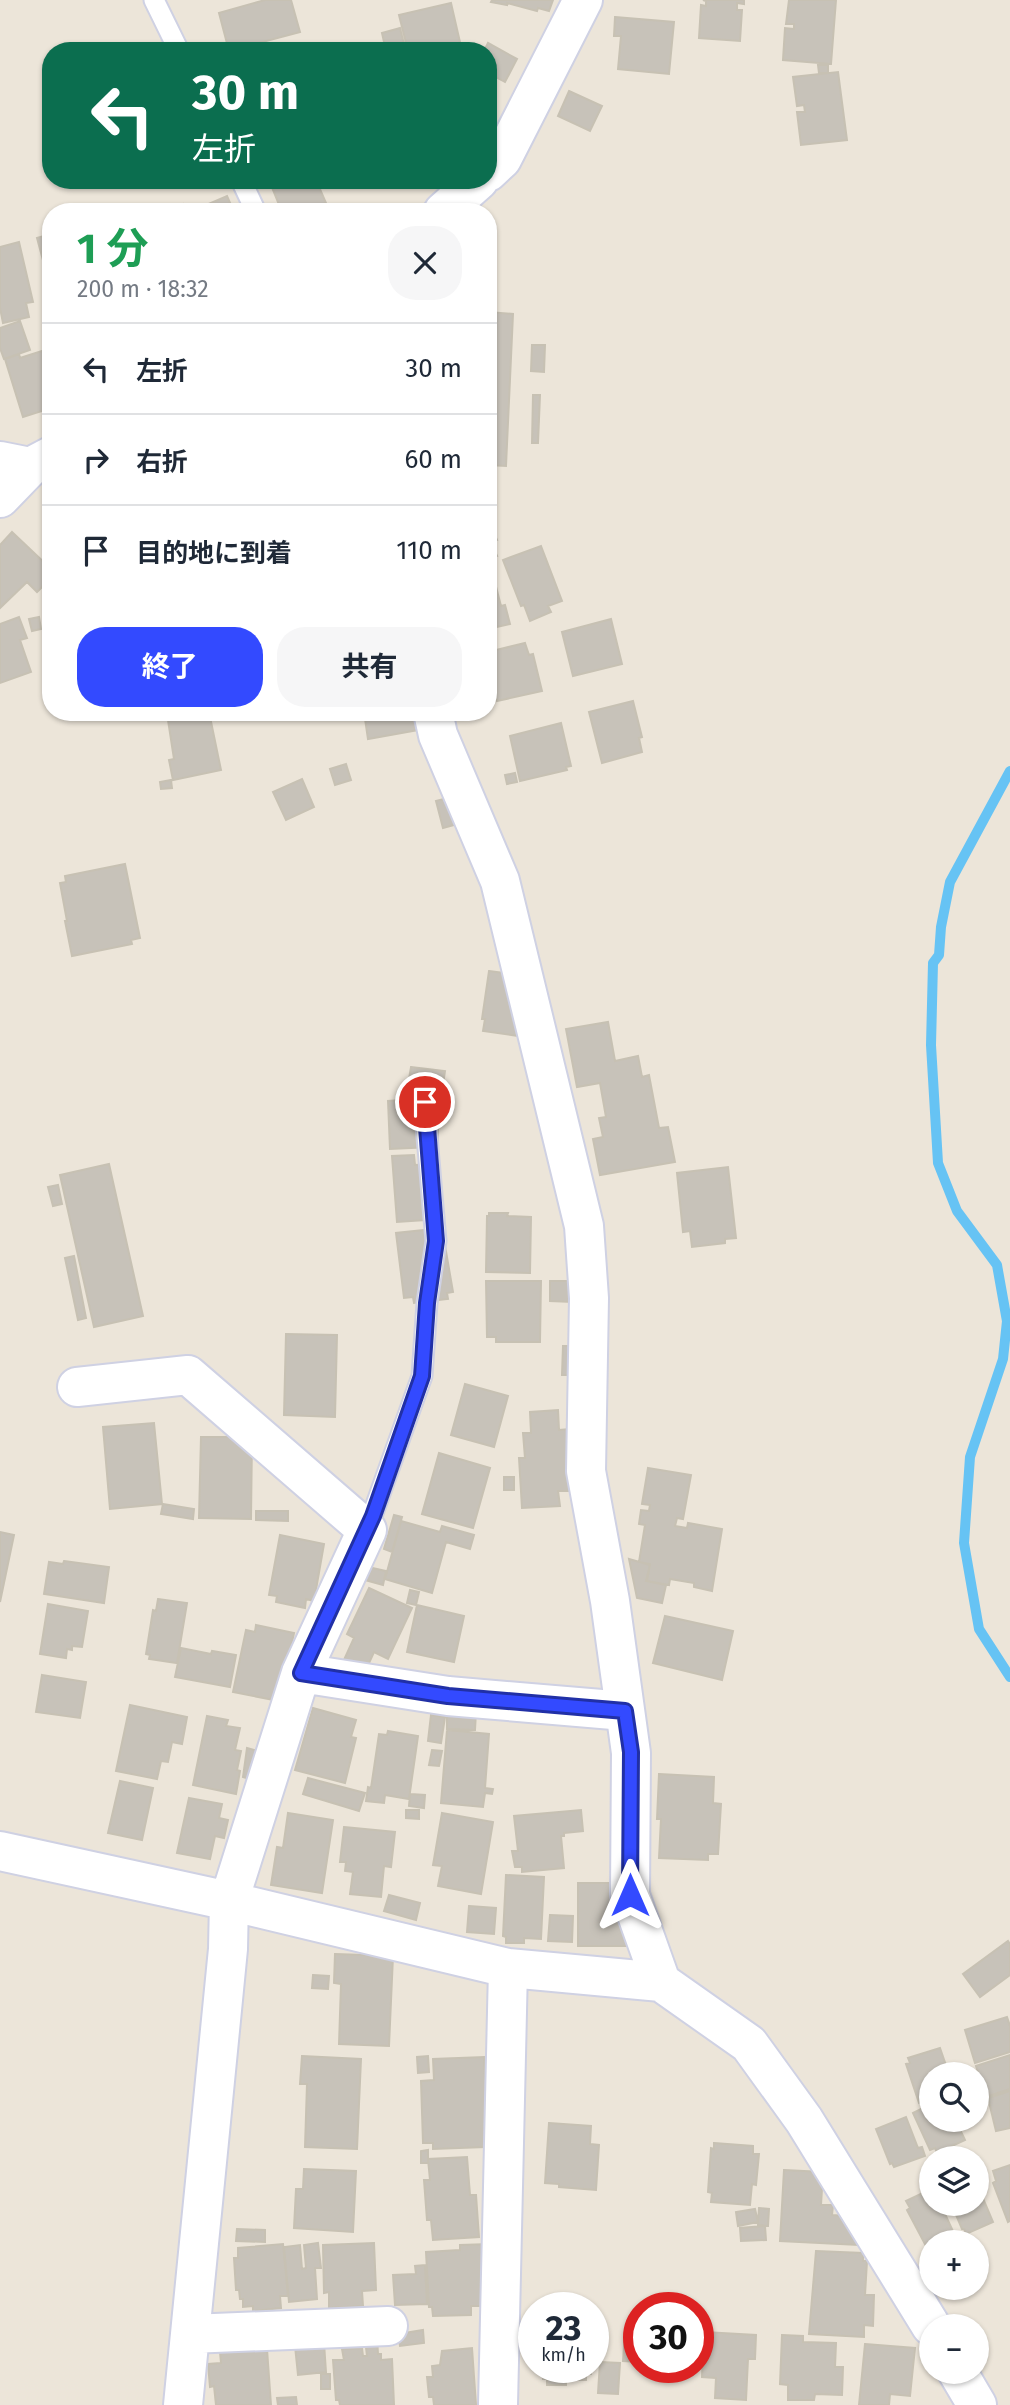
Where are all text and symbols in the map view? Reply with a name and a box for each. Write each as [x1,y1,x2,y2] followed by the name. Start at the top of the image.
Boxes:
[192,63,299,122] text: 30 m
[77,70,168,161] icon: left
[192,130,256,168] text: 左折
[77,224,148,274] text: 1 分
[388,226,462,300] button: close
[77,275,209,303] text: 200 m · 18:32
[77,350,115,388] icon: left
[405,353,462,384] text: 30 m
[136,356,188,387] text: 左折
[77,441,115,479] icon: right
[404,444,462,475] text: 60 m
[136,447,188,478] text: 右折
[77,532,115,570] icon: arrive
[396,535,462,566] text: 110 m
[136,538,292,569] text: 目的地に到着
[77,627,263,707] button: 終了
[277,627,462,707] button: 共有
[395,1072,455,1132] pin
[406,1083,444,1121] icon: arrive
[593,1858,667,1932] position arrow
[919,2062,989,2384] map controls
[919,2062,989,2132] button: search
[919,2146,989,2216] button: layers
[919,2230,989,2300] button: +
[623,2292,714,2383] speed limit sign: 30
[545,2307,582,2349] text: 23
[919,2314,989,2384] button: −
[541,2344,586,2366] text: km/h

